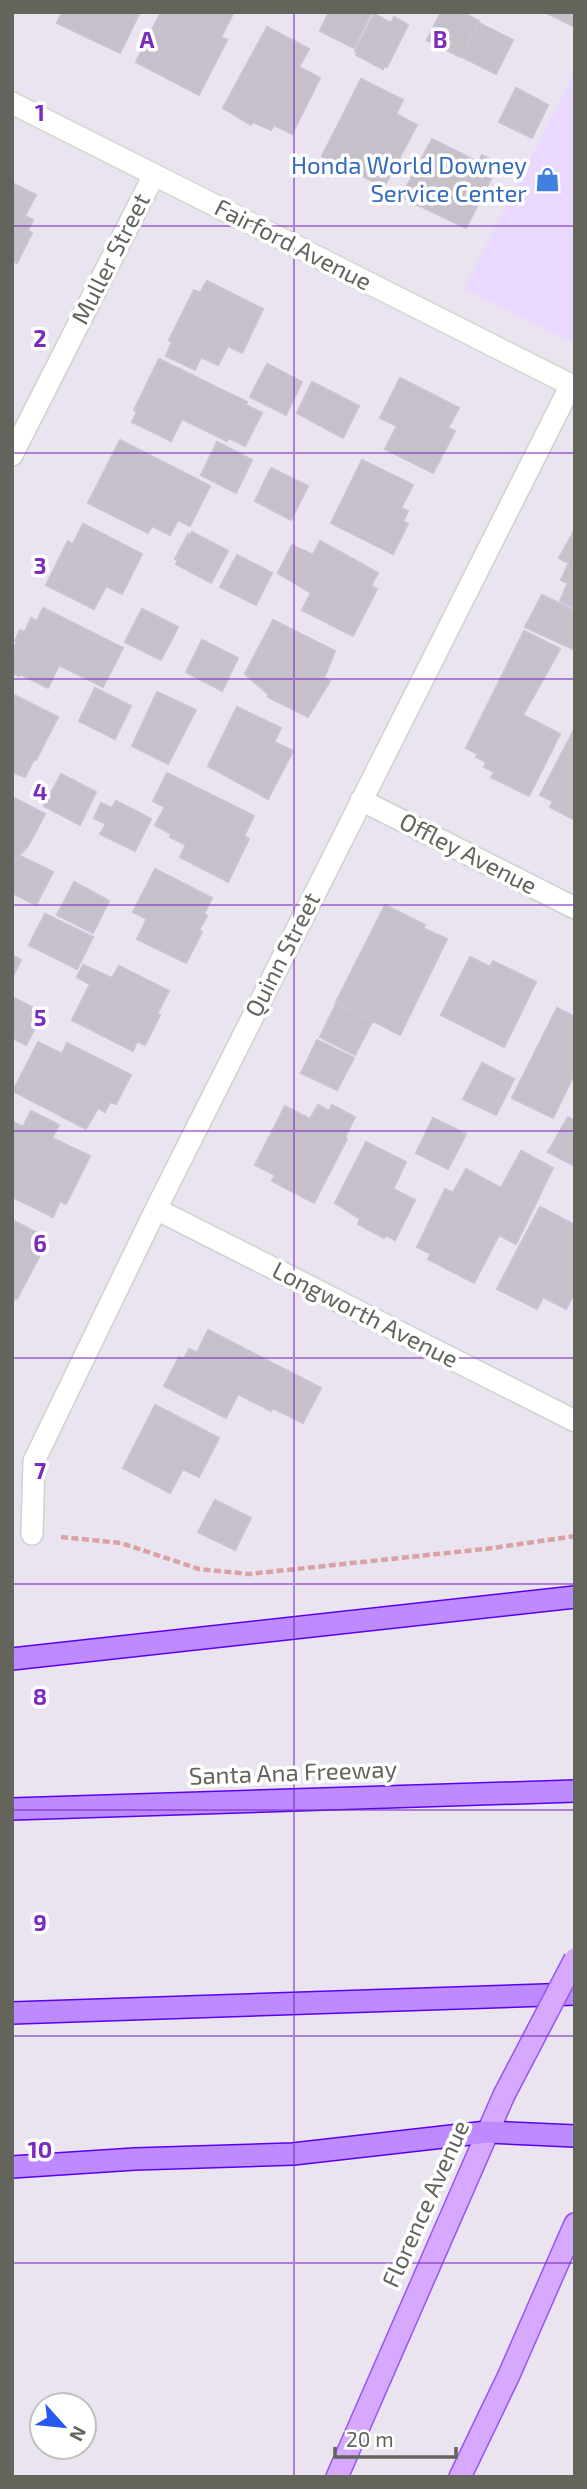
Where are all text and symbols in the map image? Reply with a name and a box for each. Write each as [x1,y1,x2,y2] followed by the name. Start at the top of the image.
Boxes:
[139,25,155,53] text: A
[433,25,447,53] text: B
[35,98,45,126] text: 1
[291,150,527,207] place label: Honda World Downey Service Center
[533,166,561,194] shop icon: Honda World Downey Service Center
[64,188,155,329] street label: Muller Street
[210,192,377,296] street label: Fairford Avenue
[33,324,47,352] text: 2
[33,551,47,579] text: 3
[33,777,47,805] text: 4
[395,806,542,900] street label: Offley Avenue
[238,887,325,1021] street label: Quinn Street
[34,1003,46,1031] text: 5
[33,1229,47,1257] text: 6
[268,1254,463,1373] street label: Longworth Avenue
[34,1456,46,1484] text: 7
[33,1682,47,1710] text: 8
[188,1753,398,1790] street label: Santa Ana Freeway
[33,1908,47,1936] text: 9
[375,2116,474,2291] street label: Florence Avenue
[28,2135,52,2163] text: 10
[28,2391,98,2461] north arrow
[335,2416,456,2460] scale bar
[65,2423,92,2445] text: N
[346,2426,394,2451] text: 20 m

